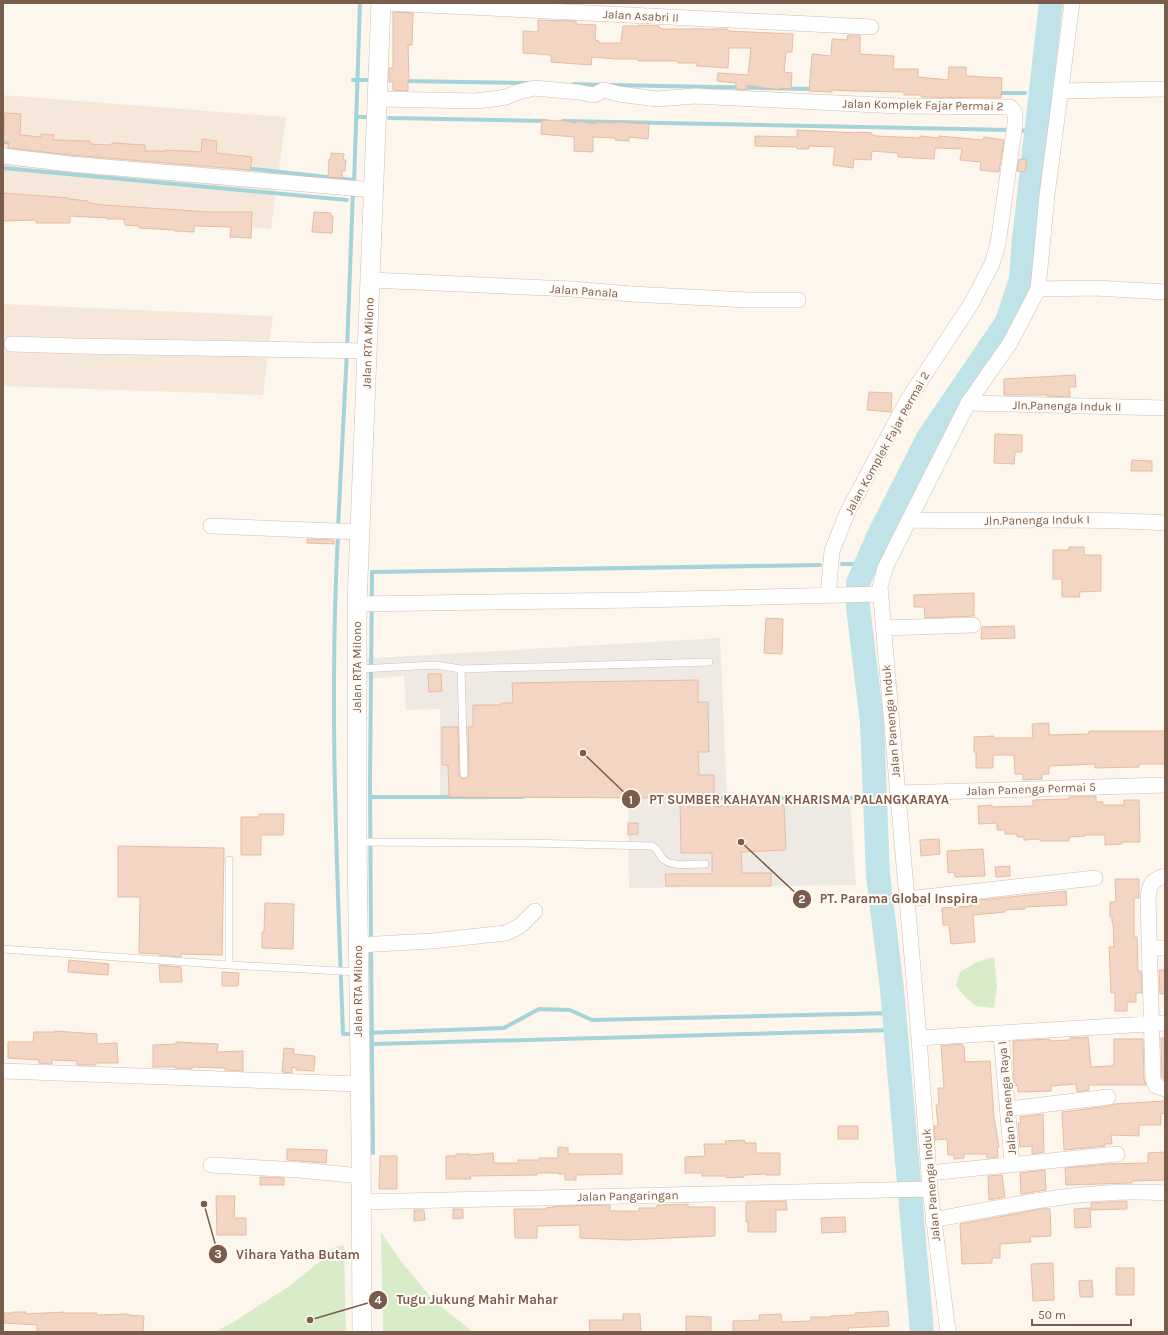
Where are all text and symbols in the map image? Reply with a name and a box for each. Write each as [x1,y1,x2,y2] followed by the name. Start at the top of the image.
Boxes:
[603,7,679,25] street label: Jalan Asabri II
[842,97,1004,113] street label: Jalan Komplek Fajar Permai 2
[549,282,619,300] street label: Jalan Panala
[359,297,377,389] street label: Jalan RTA Milono
[842,369,932,517] street label: Jalan Komplek Fajar Permai 2
[1012,398,1122,414] street label: Jln.Panenga Induk II
[984,512,1090,528] street label: Jln.Panenga Induk I
[350,621,364,713] street label: Jalan RTA Milono
[879,664,903,778] street label: Jalan Panenga Induk
[966,780,1096,798] street label: Jalan Panenga Permai 5
[621,787,957,812] callout: PT SUMBER KAHAYAN KHARISMA PALANGKARAYA
[649,792,949,807] text: PT SUMBER KAHAYAN KHARISMA PALANGKARAYA
[629,793,633,807] text: 1
[792,886,986,911] callout: PT. Parama Global Inspira
[820,891,978,906] text: PT. Parama Global Inspira
[798,892,806,906] text: 2
[351,945,365,1037] street label: Jalan RTA Milono
[995,1041,1019,1155] street label: Jalan Panenga Raya I
[919,1128,943,1242] street label: Jalan Panenga Induk
[577,1188,679,1204] street label: Jalan Pangaringan
[208,1242,368,1267] callout: Vihara Yatha Butam
[214,1247,222,1261] text: 3
[236,1247,360,1262] text: Vihara Yatha Butam
[368,1287,566,1312] callout: Tugu Jukung Mahir Mahar
[396,1292,558,1307] text: Tugu Jukung Mahir Mahar
[374,1293,382,1307] text: 4
[1032,1301,1131,1327] scale bar
[1038,1308,1066,1322] text: 50 m

